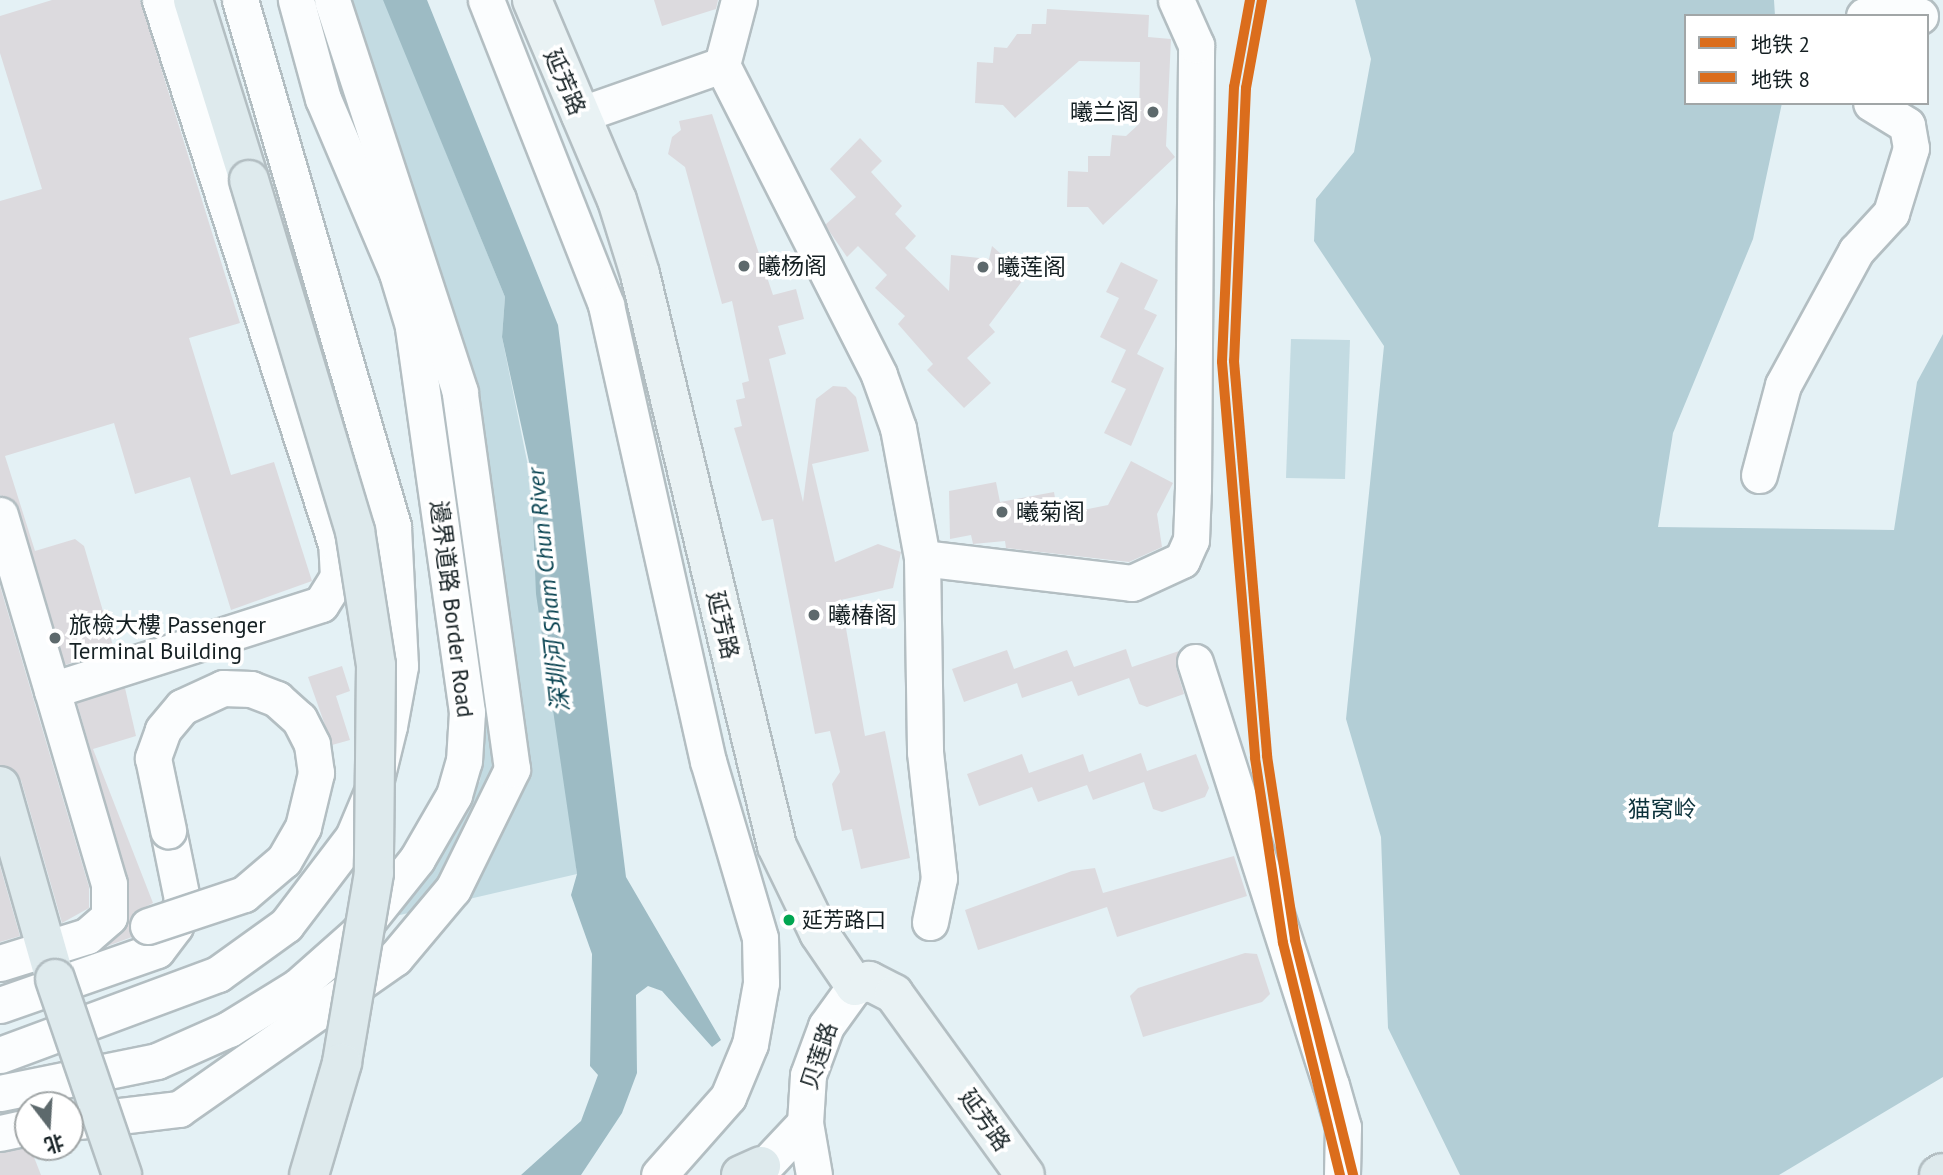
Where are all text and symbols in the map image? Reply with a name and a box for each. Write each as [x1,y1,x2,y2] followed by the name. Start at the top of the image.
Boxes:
[1684,14,1929,105] legend
[1751,31,1810,58] text: 地铁 2
[539,45,591,119] street label: 延芳路
[1751,66,1810,93] text: 地铁 8
[1070,98,1139,126] place label: 曦兰阁
[1145,104,1161,120] marker: 曦兰阁
[758,252,827,280] place label: 曦杨阁
[997,253,1066,281] place label: 曦莲阁
[736,258,752,274] marker: 曦杨阁
[975,259,991,275] marker: 曦莲阁
[521,467,575,713] water label: 深圳河 Sham Chun River
[1016,498,1085,526] place label: 曦菊阁
[425,499,479,719] street label: 邊界道路 Border Road
[994,504,1010,520] marker: 曦菊阁
[702,588,744,662] street label: 延芳路
[828,601,897,629] place label: 曦椿阁
[806,607,822,623] marker: 曦椿阁
[69,611,266,665] place label: 旅檢大樓 Passenger Terminal Building
[47,630,63,646] marker: 旅檢大樓 Passenger Terminal Building
[1628,795,1696,823] park label: 猫窝岭
[802,907,886,933] place label: 延芳路口
[782,913,796,927] marker: 延芳路口
[795,1019,843,1093] street label: 贝莲路
[954,1084,1016,1156] street label: 延芳路
[14,1091,84,1161] north arrow
[42,1130,67,1158] text: 北

